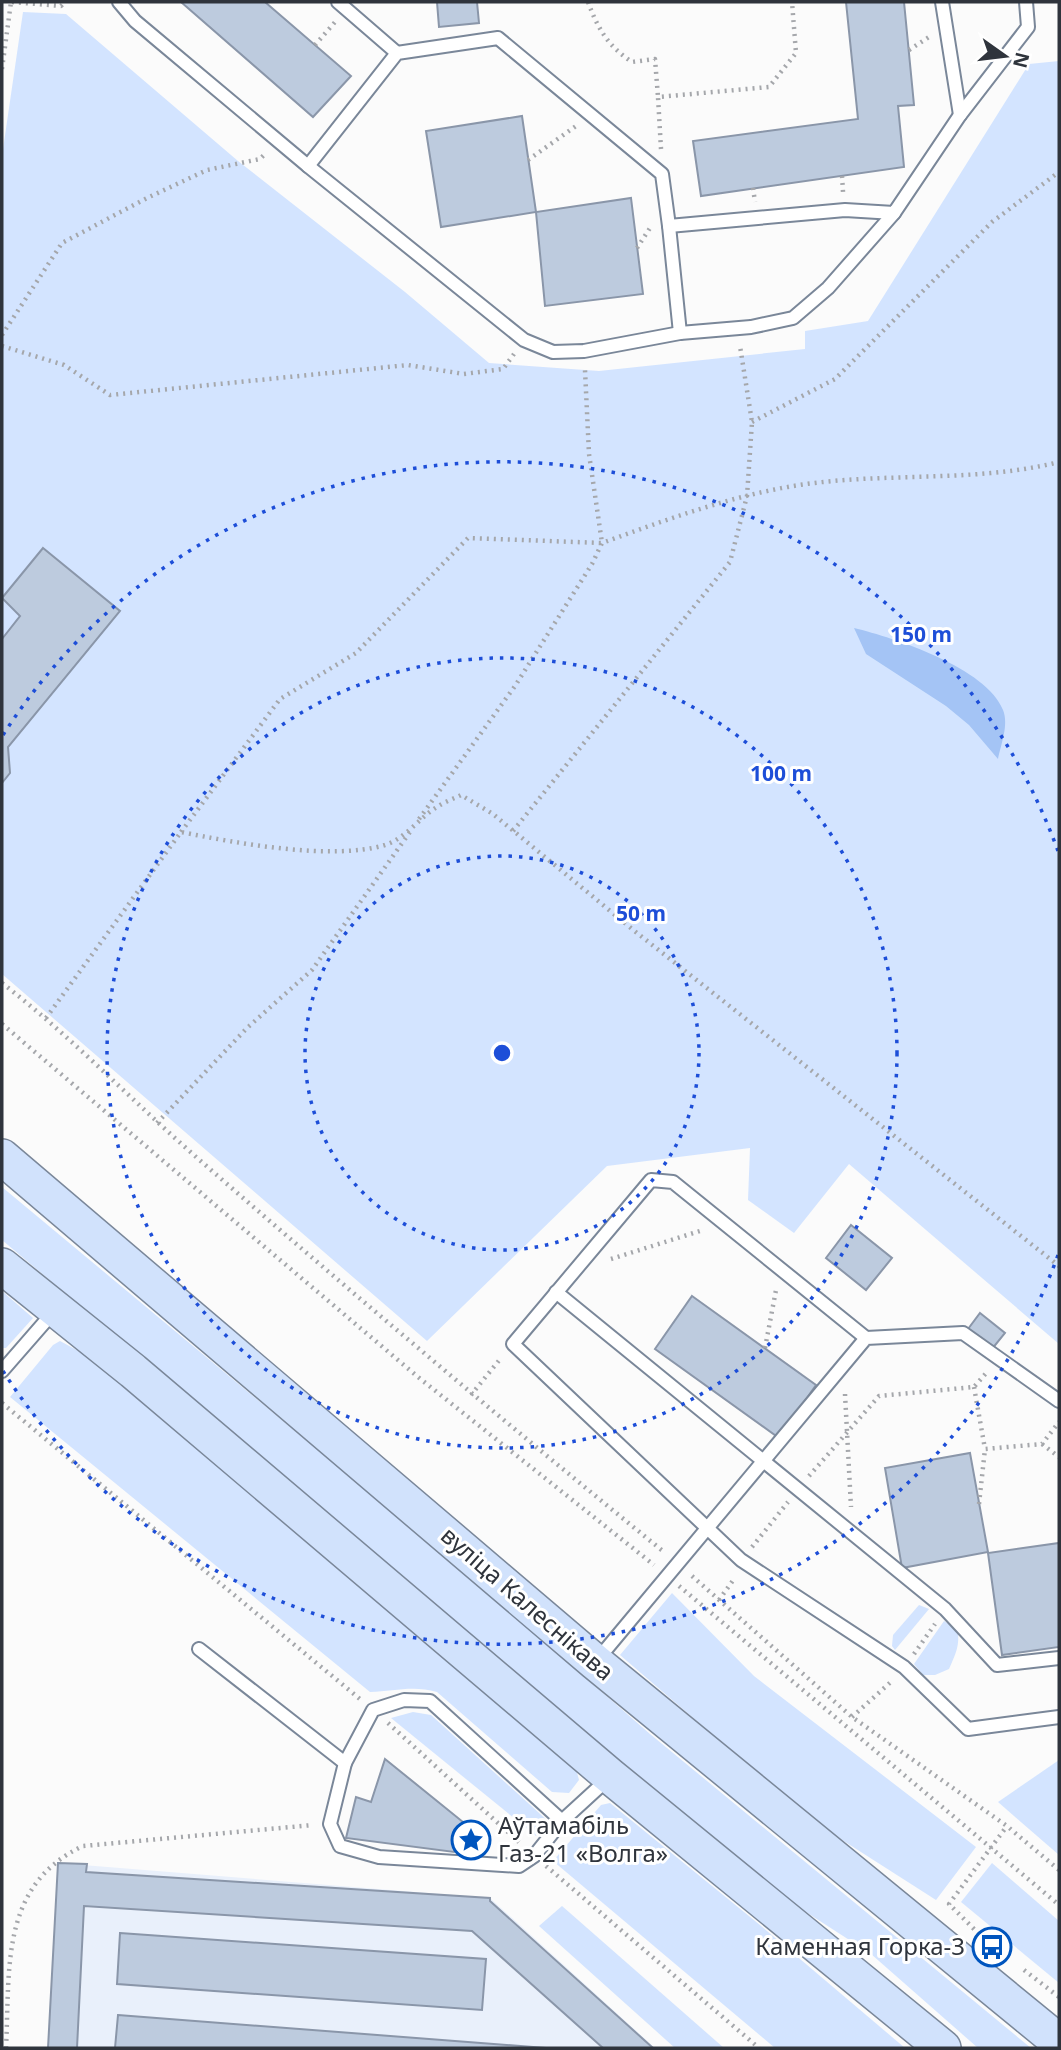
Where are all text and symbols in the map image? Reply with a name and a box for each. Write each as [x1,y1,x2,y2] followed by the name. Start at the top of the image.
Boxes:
[970,21,1040,91] north arrow
[1007,49,1036,71] text: N
[890,620,952,648] text: 150 m
[750,759,812,787] text: 100 m
[616,899,666,927] text: 50 m
[490,1041,514,1065] centre of rings
[434,1518,622,1687] street label: вуліца Калеснікава
[498,1808,668,1869] place label: Аўтамабіль Газ-21 «Волга»
[450,1819,492,1861] place icon: Аўтамабіль Газ-21 «Волга»
[971,1926,1013,1968] bus stop icon: Каменная Горка-3
[755,1929,965,1962] place label: Каменная Горка-3

